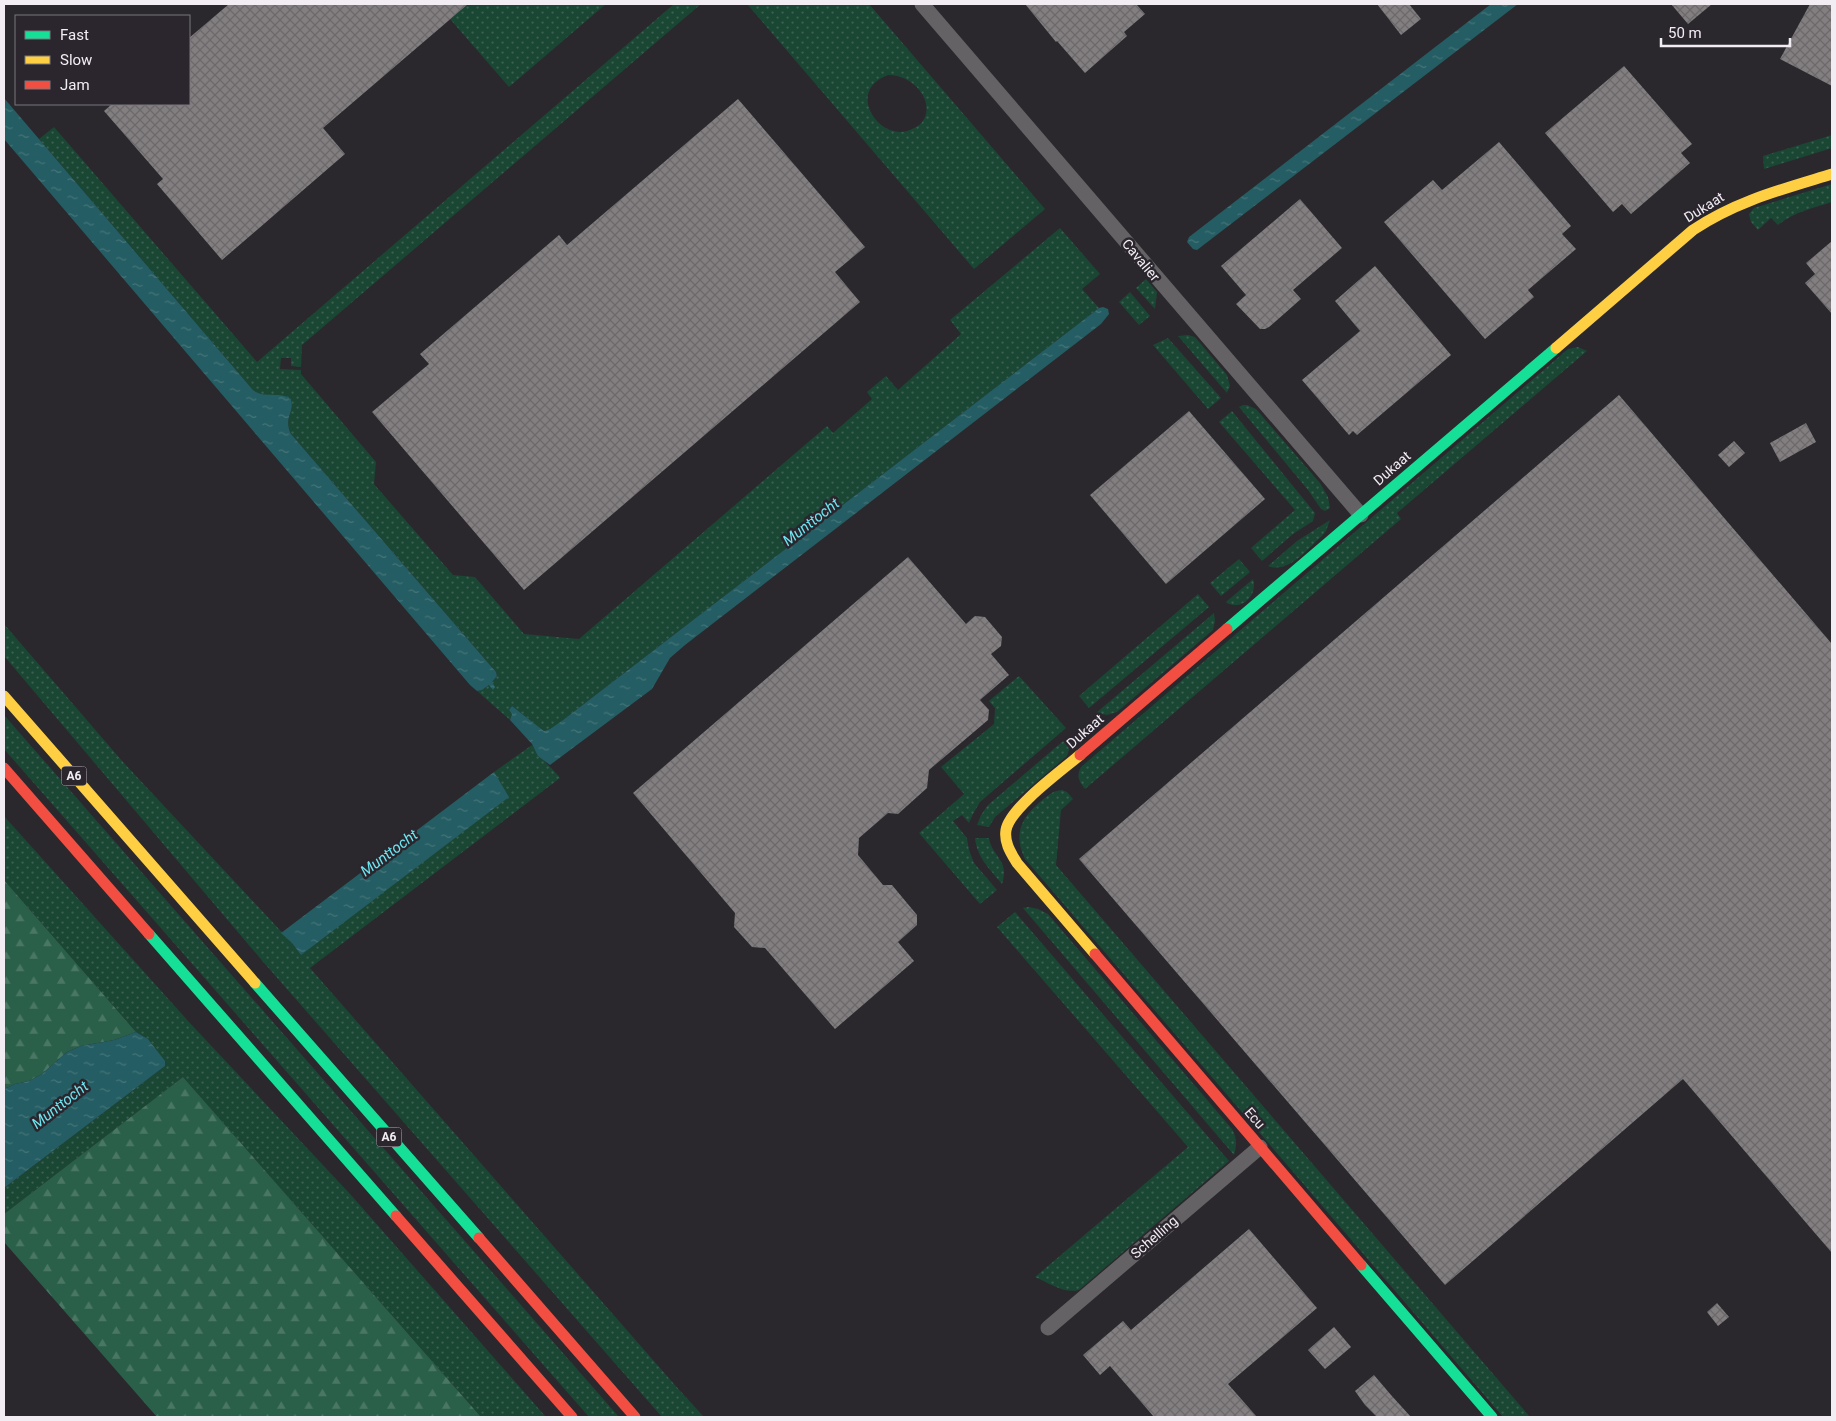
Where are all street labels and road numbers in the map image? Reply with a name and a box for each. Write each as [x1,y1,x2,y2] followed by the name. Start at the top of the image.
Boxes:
[1681,188,1727,225] street label: Dukaat
[1119,236,1163,284] street label: Cavalier
[1370,447,1414,488] street label: Dukaat
[1063,710,1107,751] street label: Dukaat
[62,766,86,786] road number: A6
[1241,1104,1269,1132] street label: Ecu
[376,1128,402,1146] road number: A6
[1127,1212,1181,1262] street label: Schelling

